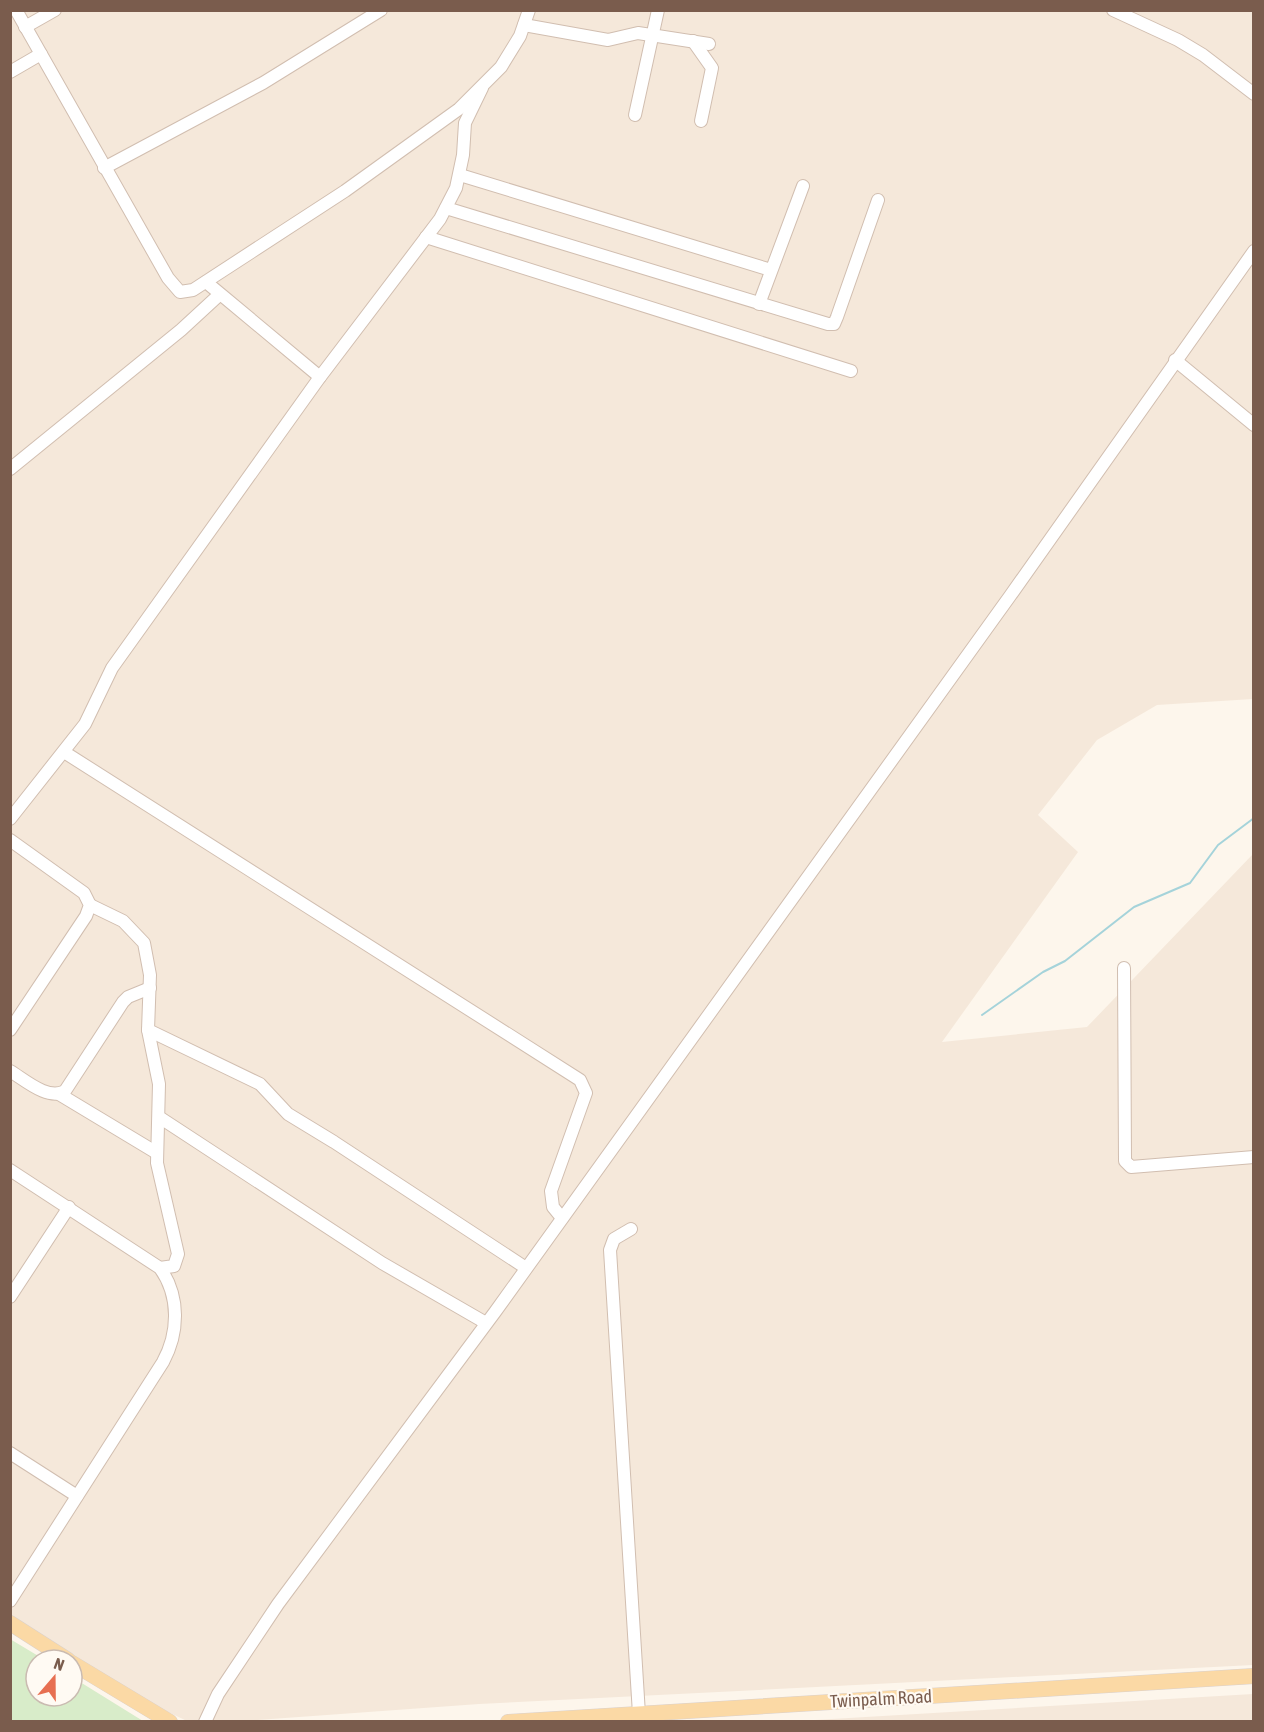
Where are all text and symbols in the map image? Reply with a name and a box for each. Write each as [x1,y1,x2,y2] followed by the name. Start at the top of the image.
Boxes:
[24,1648,84,1708] north arrow
[52,1654,67,1674] text: N
[829,1685,933,1712] street label: Twinpalm Road

